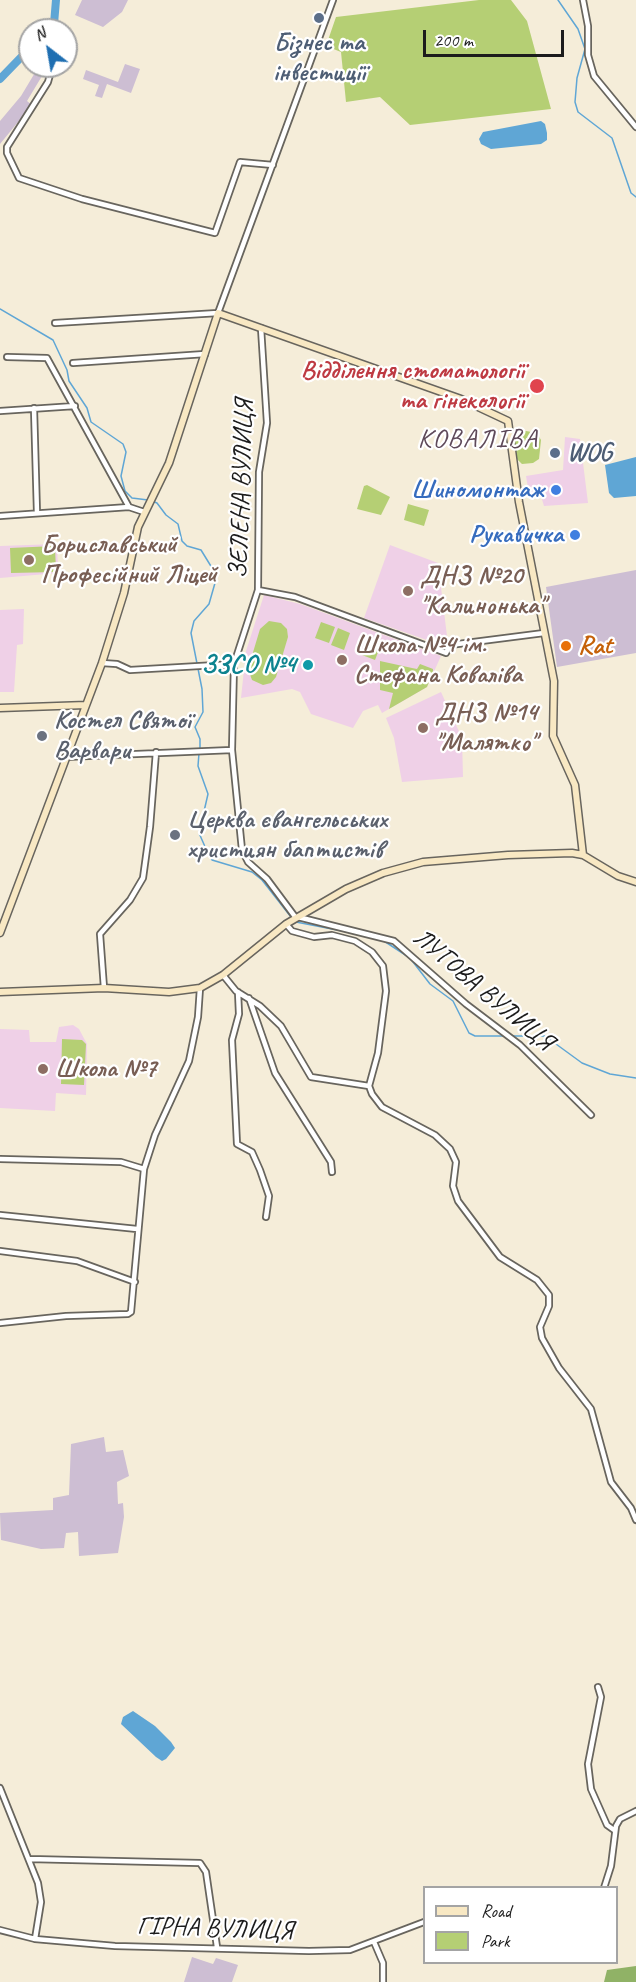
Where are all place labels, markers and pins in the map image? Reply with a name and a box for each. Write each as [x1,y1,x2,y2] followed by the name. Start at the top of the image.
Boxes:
[312,11,326,25] marker: Бізнес та інвестиції
[273,27,365,88] place label: Бізнес та інвестиції
[301,355,524,416] place label: Відділення стоматології та гінекології
[528,377,546,395] marker: Відділення стоматології та гінекології
[567,437,612,469] place label: WOG
[548,446,562,460] marker: WOG
[411,474,544,506] place label: Шиномонтаж
[549,483,563,497] marker: Шиномонтаж
[469,519,563,551] place label: Рукавичка
[568,528,582,542] marker: Рукавичка
[41,529,217,590] place label: Бориславський Професійний Ліцей
[22,553,36,567] marker: Бориславський Професійний Ліцей
[420,560,545,622] place label: ДНЗ №20 "Калинонька"
[401,584,415,598] marker: ДНЗ №20 "Калинонька"
[354,629,522,690] place label: Школа №4 ім. Стефана Коваліва
[578,630,612,662] place label: Rat
[559,639,573,653] marker: Rat
[201,649,296,681] place label: ЗЗСО №4
[335,653,349,667] marker: Школа №4 ім. Стефана Коваліва
[301,658,315,672] marker: ЗЗСО №4
[435,697,538,758] place label: ДНЗ №14 "Малятко"
[54,705,191,766] place label: Костел Святої Варвари
[416,721,430,735] marker: ДНЗ №14 "Малятко"
[35,729,49,743] marker: Костел Святої Варвари
[187,804,388,866] place label: Церква євангельських християн баптистів
[168,828,182,842] marker: Церква євангельських християн баптистів
[55,1053,156,1085] place label: Школа №7
[36,1062,50,1076] marker: Школа №7

